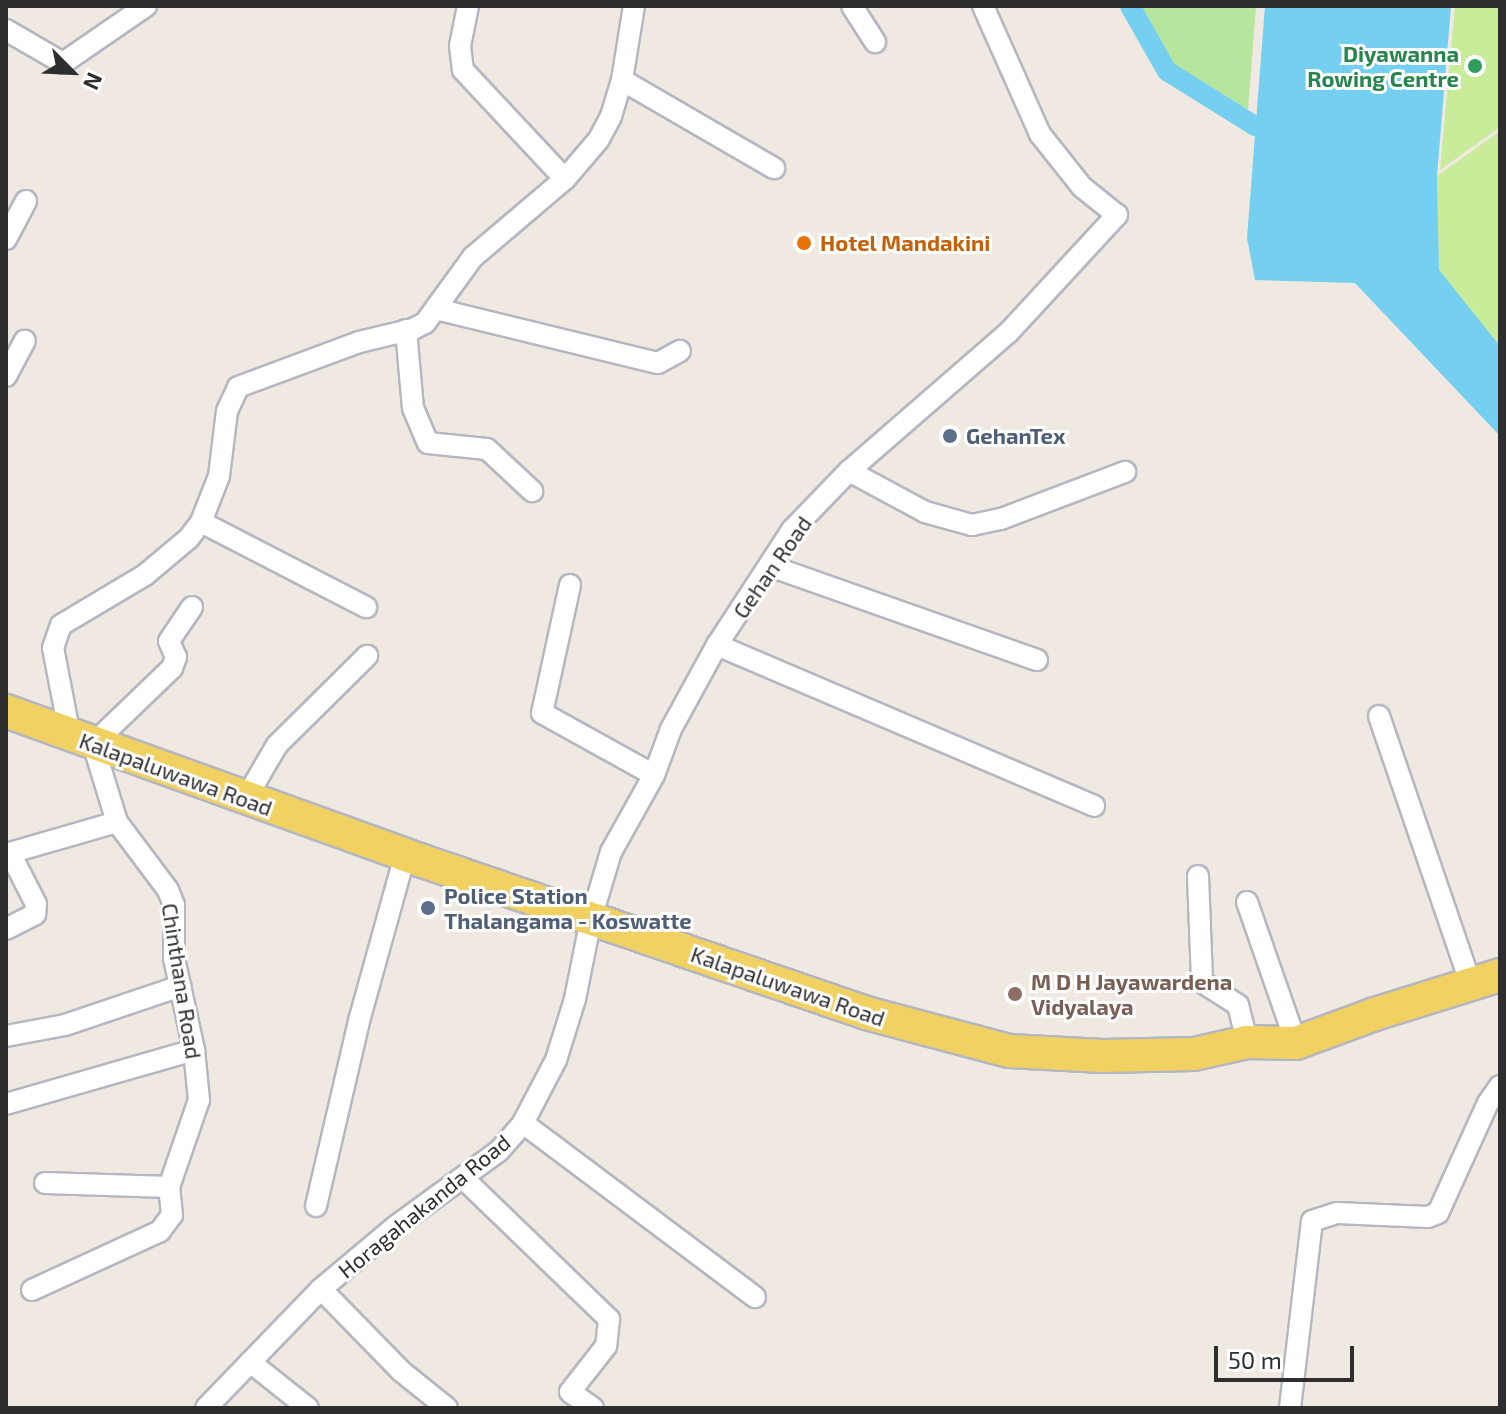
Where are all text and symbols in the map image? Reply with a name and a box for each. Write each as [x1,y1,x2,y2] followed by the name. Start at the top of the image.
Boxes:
[32,32,112,112] north arrow
[1307,40,1459,92] place label: Diyawanna Rowing Centre
[1466,57,1484,75] marker: Diyawanna Rowing Centre
[79,69,109,94] text: N
[820,230,991,256] place label: Hotel Mandakini
[795,234,813,252] marker: Hotel Mandakini
[966,423,1065,449] place label: GehanTex
[941,427,959,445] marker: GehanTex
[727,511,817,623] street label: Gehan Road
[76,727,276,821] street label: Kalapaluwawa Road
[444,882,692,934] place label: Police Station Thalangama - Koswatte
[419,899,437,917] marker: Police Station Thalangama - Koswatte
[157,901,207,1061] street label: Chinthana Road
[688,940,888,1032] street label: Kalapaluwawa Road
[1031,968,1233,1020] place label: M D H Jayawardena Vidyalaya
[1006,985,1024,1003] marker: M D H Jayawardena Vidyalaya
[333,1129,515,1283] street label: Horagahakanda Road
[1218,1330,1358,1380] scale bar
[1228,1345,1282,1374] text: 50 m

